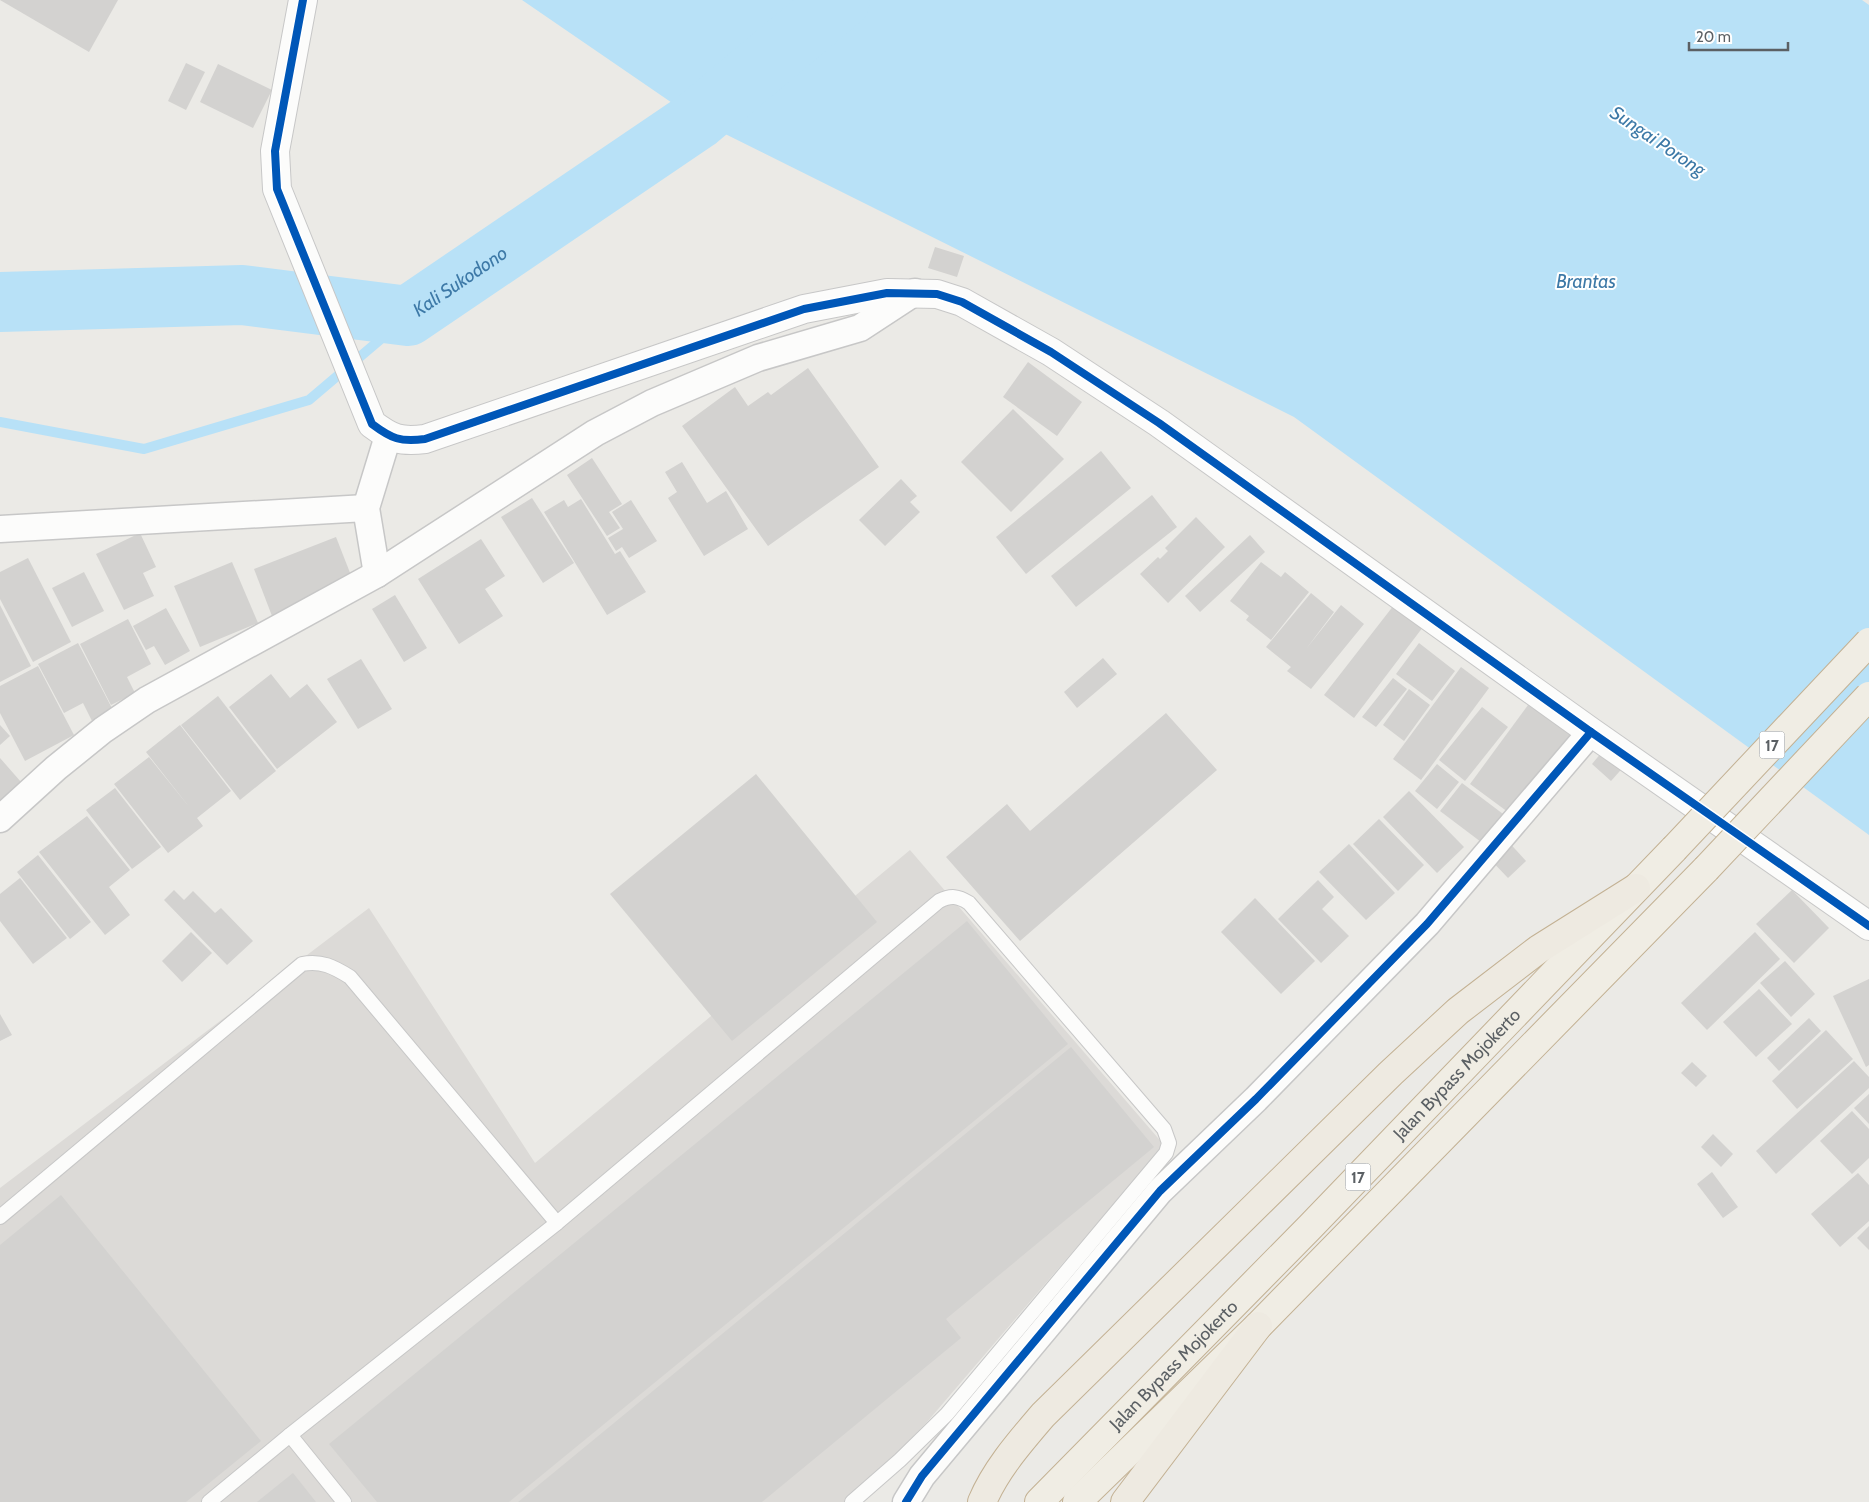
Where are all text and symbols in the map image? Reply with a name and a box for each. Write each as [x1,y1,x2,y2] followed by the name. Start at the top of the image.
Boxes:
[1689,20,1788,52] scale bar
[1696,28,1731,46] text: 20 m
[1606,101,1711,182] water label: Sungai Porong
[408,241,512,321] water label: Kali Sukodono
[1556,270,1616,293] water label: Brantas
[1760,732,1784,758] road number: 17
[1388,1004,1525,1145] street label: Jalan Bypass Mojokerto
[1346,1164,1370,1190] road number: 17
[1104,1296,1243,1436] street label: Jalan Bypass Mojokerto

